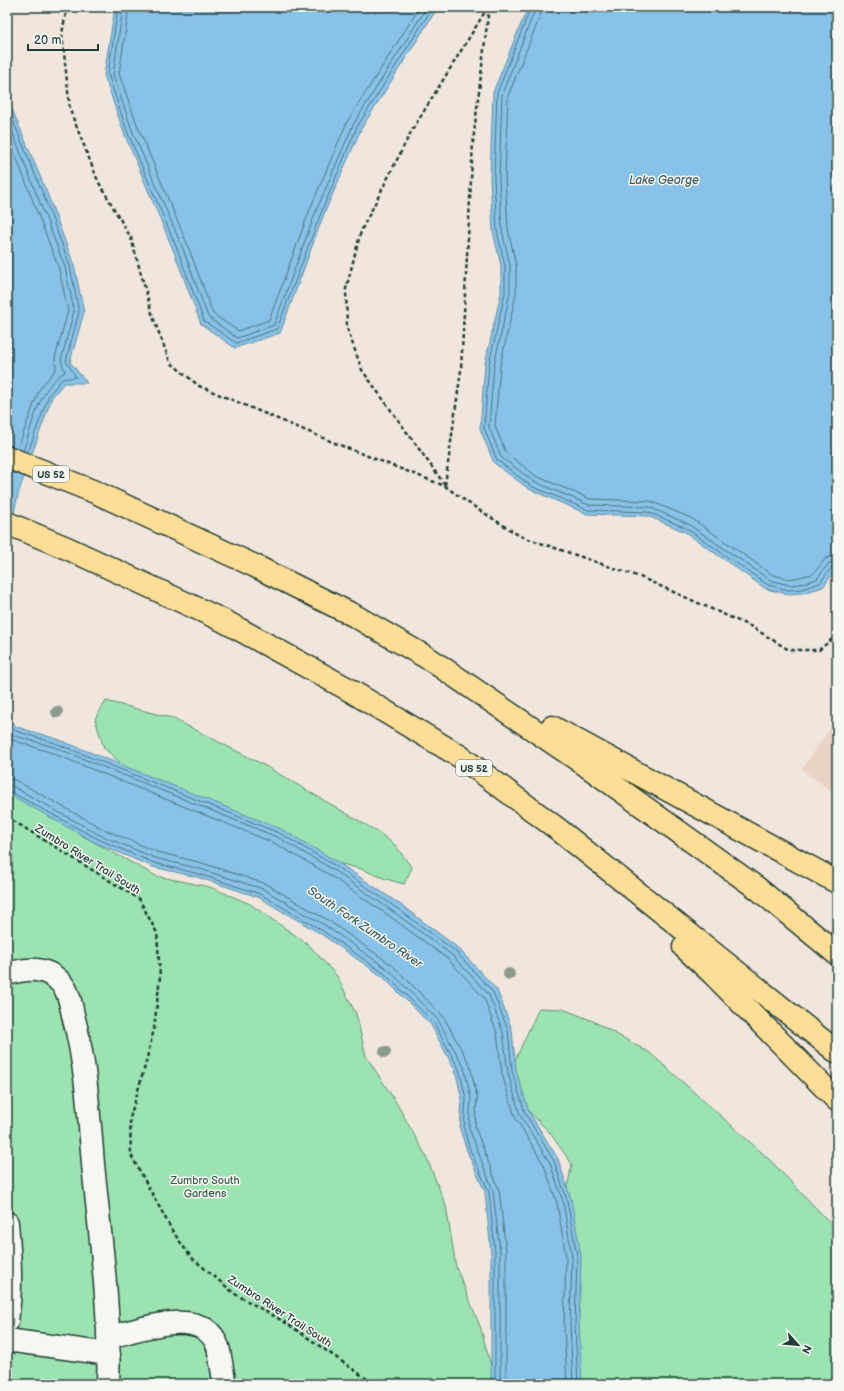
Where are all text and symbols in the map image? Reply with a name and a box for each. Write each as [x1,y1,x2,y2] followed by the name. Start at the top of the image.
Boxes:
[28,26,98,52] scale bar
[34,33,61,48] text: 20 m
[629,173,699,188] water label: Lake George
[33,466,69,482] road number: US 52
[456,760,492,776] road number: US 52
[32,821,143,897] street label: Zumbro River Trail South
[304,883,426,972] water label: South Fork Zumbro River
[169,1174,240,1200] park label: Zumbro South Gardens
[224,1272,334,1350] street label: Zumbro River Trail South
[778,1325,818,1365] north arrow
[799,1343,814,1356] text: N

